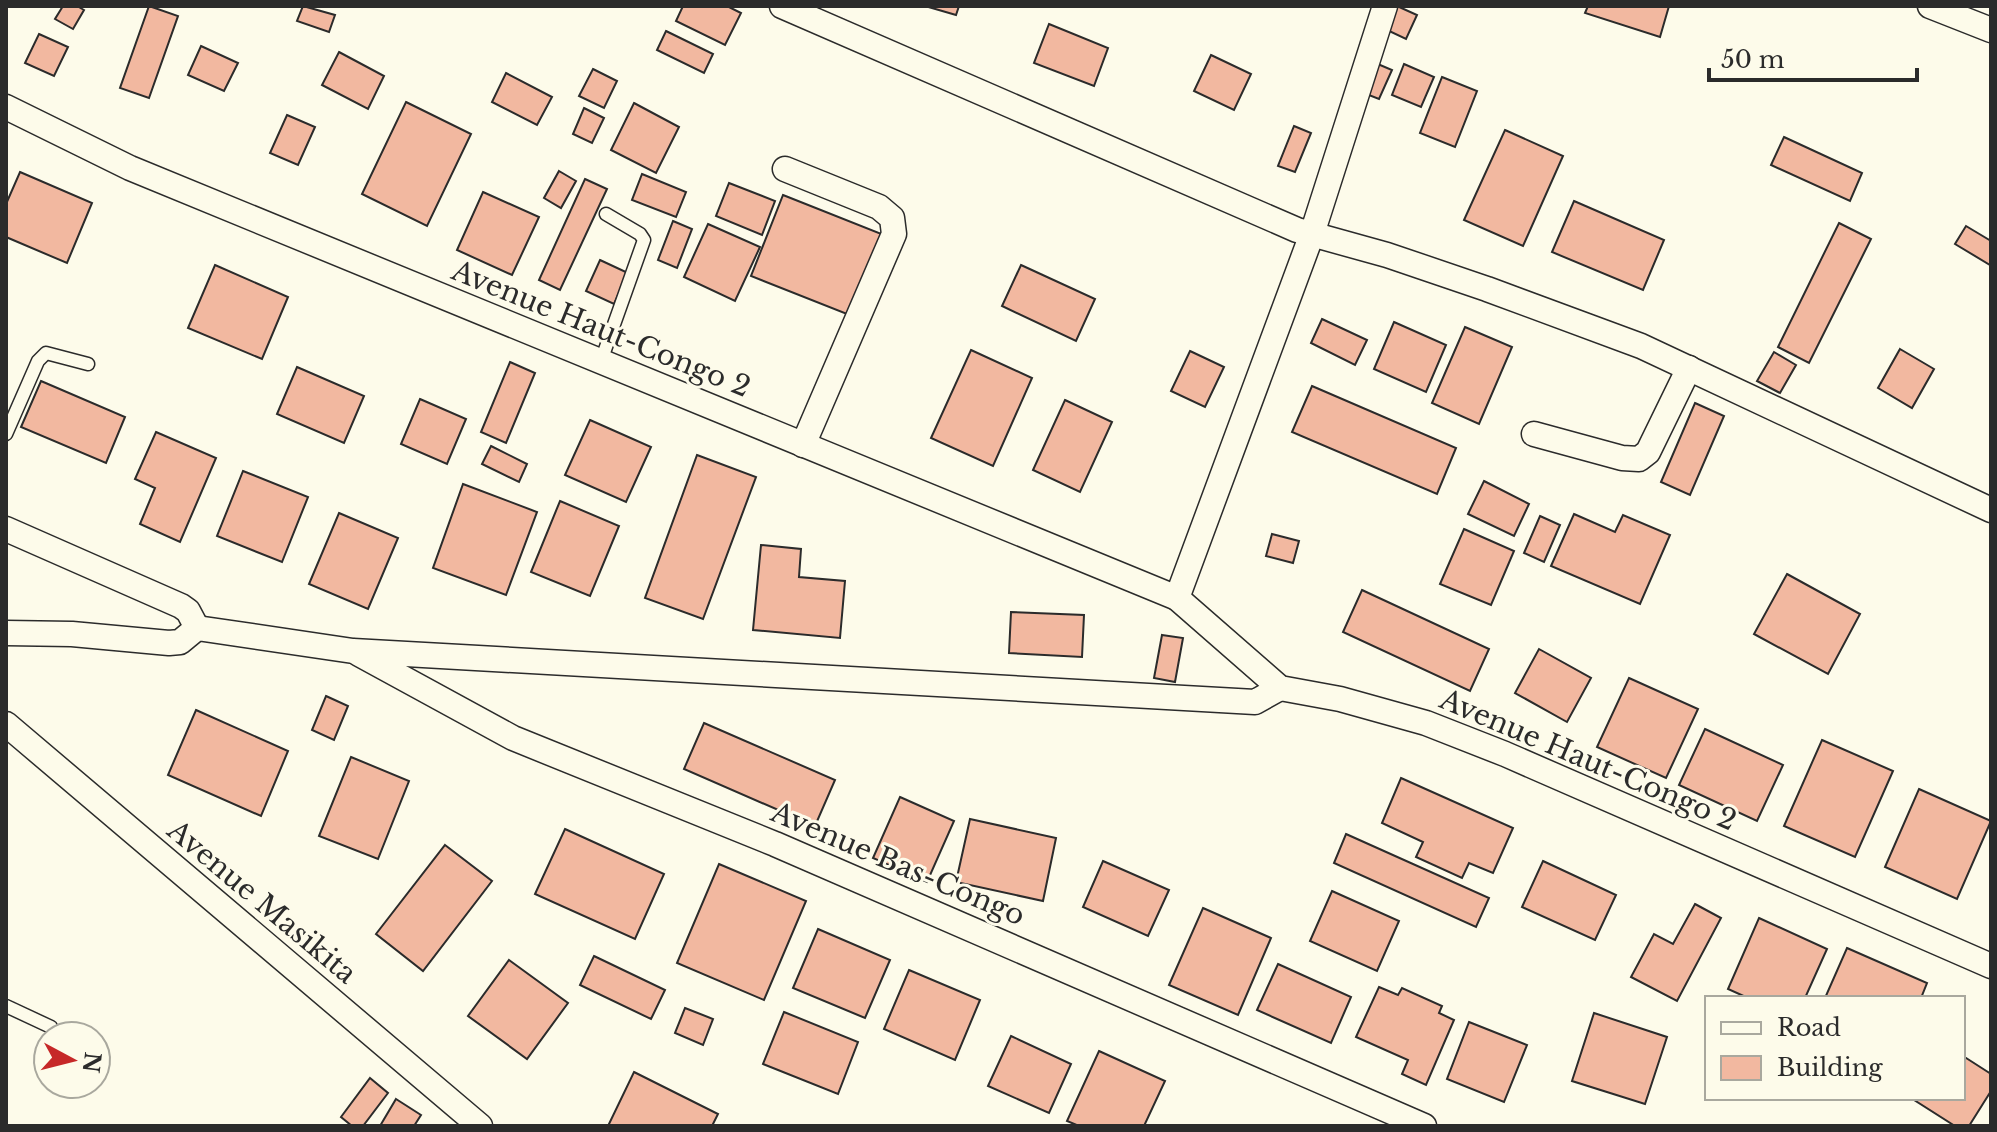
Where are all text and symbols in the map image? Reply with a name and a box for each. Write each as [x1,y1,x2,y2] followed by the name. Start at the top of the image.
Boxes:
[1709,32,1917,82] scale bar
[1721,45,1785,74] text: 50 m
[446,253,755,405] street label: Avenue Haut-Congo 2
[1434,681,1742,838] street label: Avenue Haut-Congo 2
[765,794,1030,933] street label: Avenue Bas-Congo
[160,812,364,992] street label: Avenue Masikita
[1705,996,1965,1100] legend
[1777,1013,1841,1042] text: Road
[32,1020,112,1100] north arrow
[77,1050,106,1075] text: N
[1777,1053,1883,1082] text: Building

